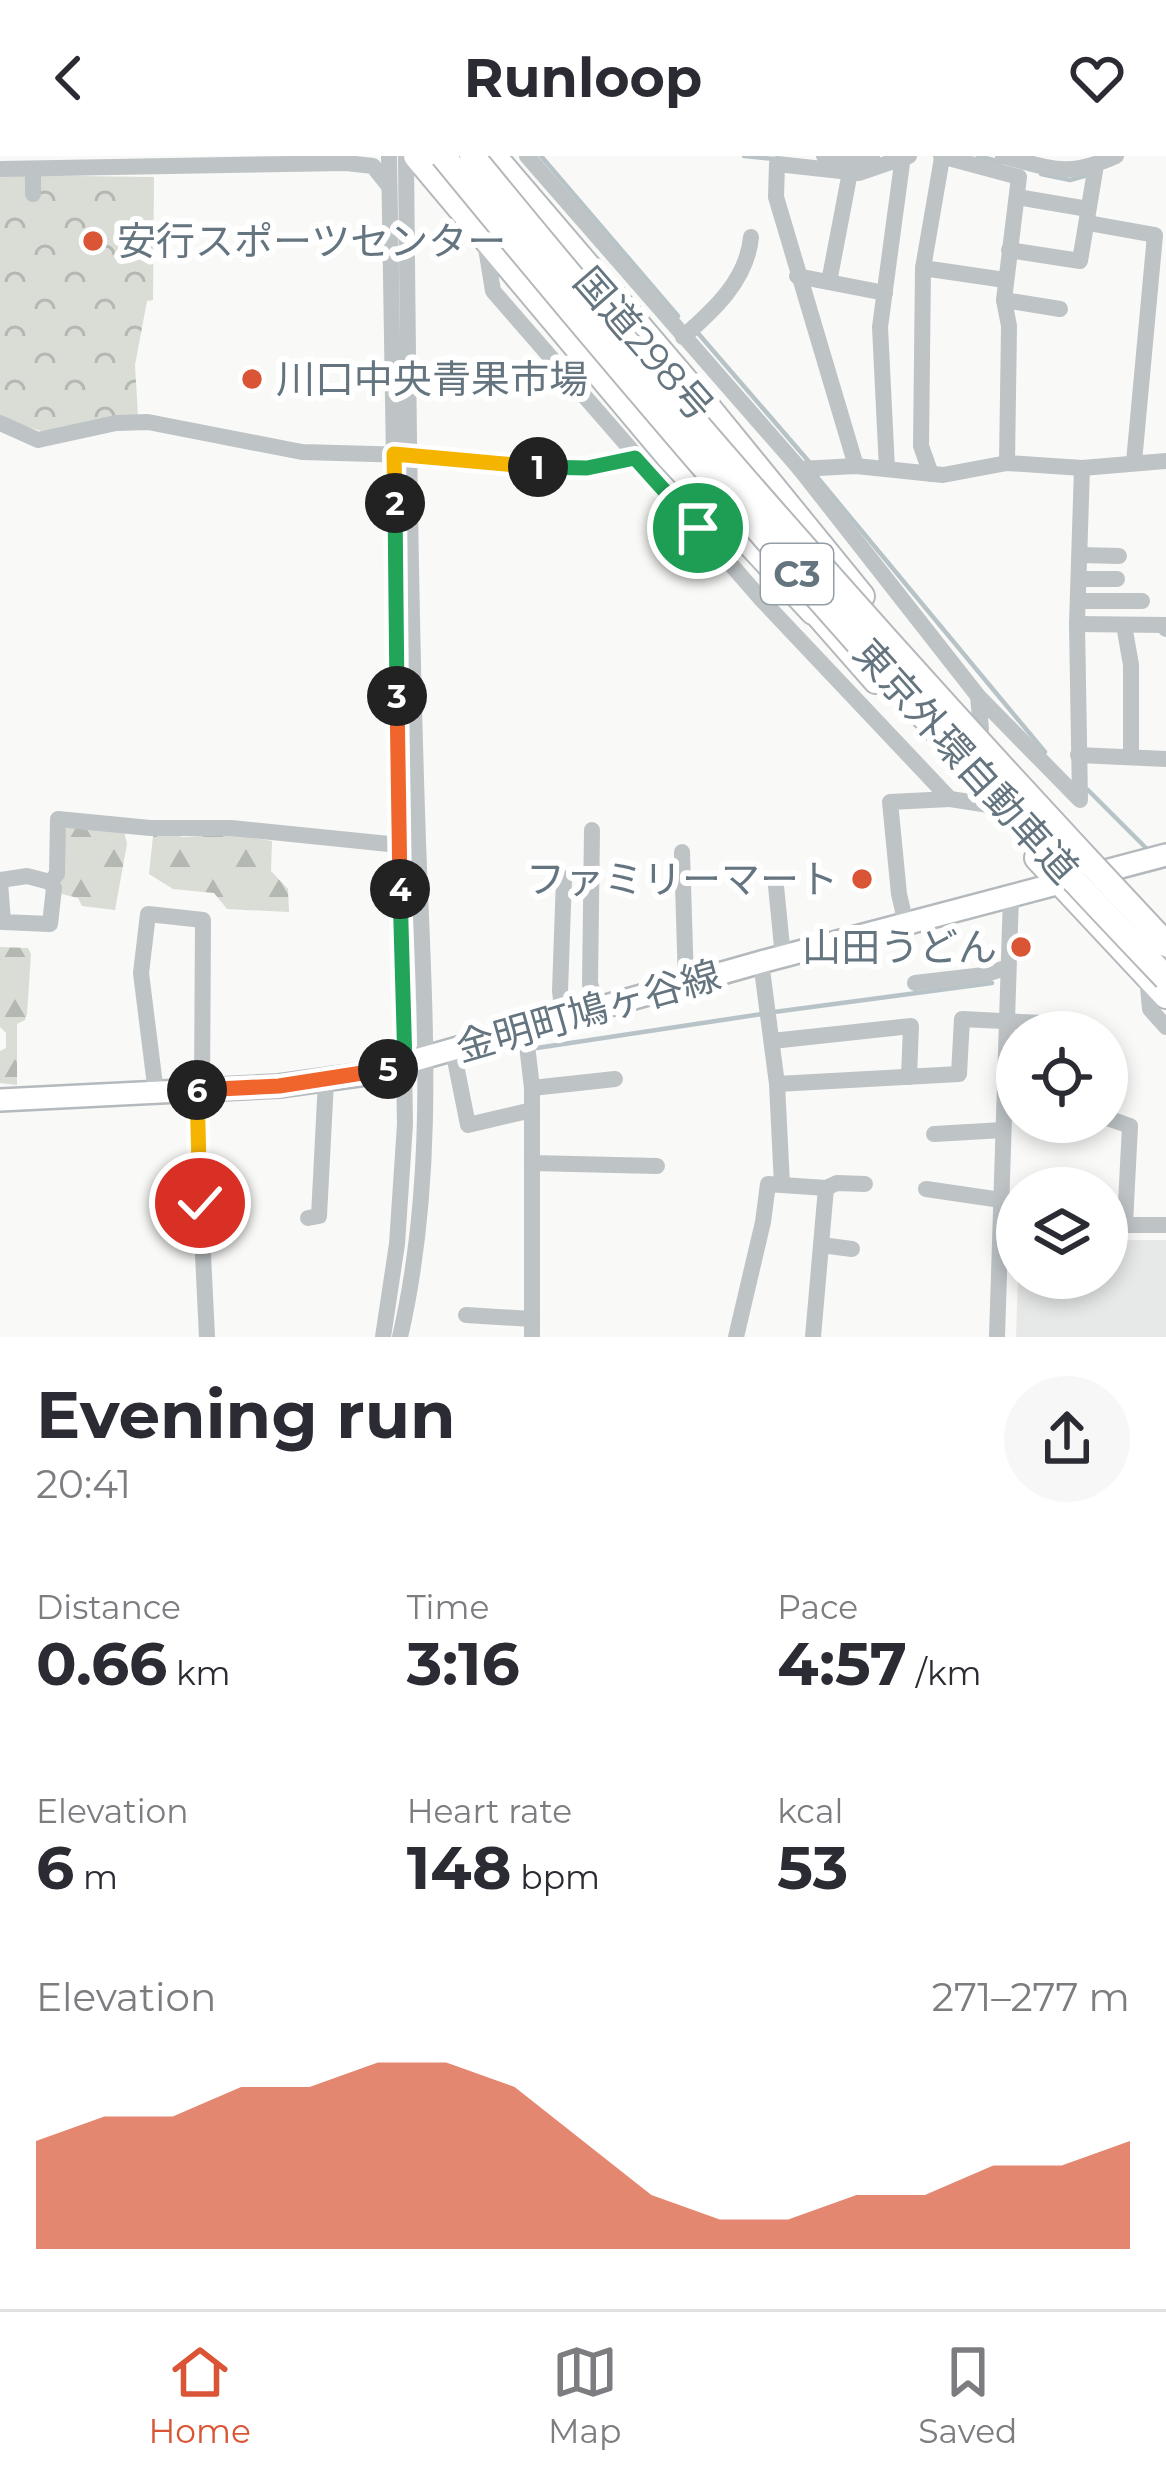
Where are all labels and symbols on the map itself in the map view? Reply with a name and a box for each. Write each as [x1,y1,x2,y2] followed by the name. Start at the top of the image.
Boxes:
[117,217,506,265] place label: 安行スポーツセンター
[80,228,106,254] marker: 安行スポーツセンター
[564,257,724,431] street label: 国道298号
[276,355,588,403] place label: 川口中央青果市場
[239,366,265,392] marker: 川口中央青果市場
[508,437,568,497] pin: 1
[365,473,425,533] pin: 2
[647,477,749,579] pin
[761,544,833,604] road number: C3
[844,629,1088,893] street label: 東京外環自動車道
[367,666,427,726] pin: 3
[526,855,838,903] place label: ファミリーマート
[370,859,430,919] pin: 4
[849,866,875,892] marker: ファミリーマート
[802,923,997,971] place label: 山田うどん
[1008,934,1034,960] marker: 山田うどん
[450,950,726,1072] street label: 金明町鳩ヶ谷線
[358,1039,418,1099] pin: 5
[167,1060,227,1120] pin: 6
[149,1152,251,1254] pin

